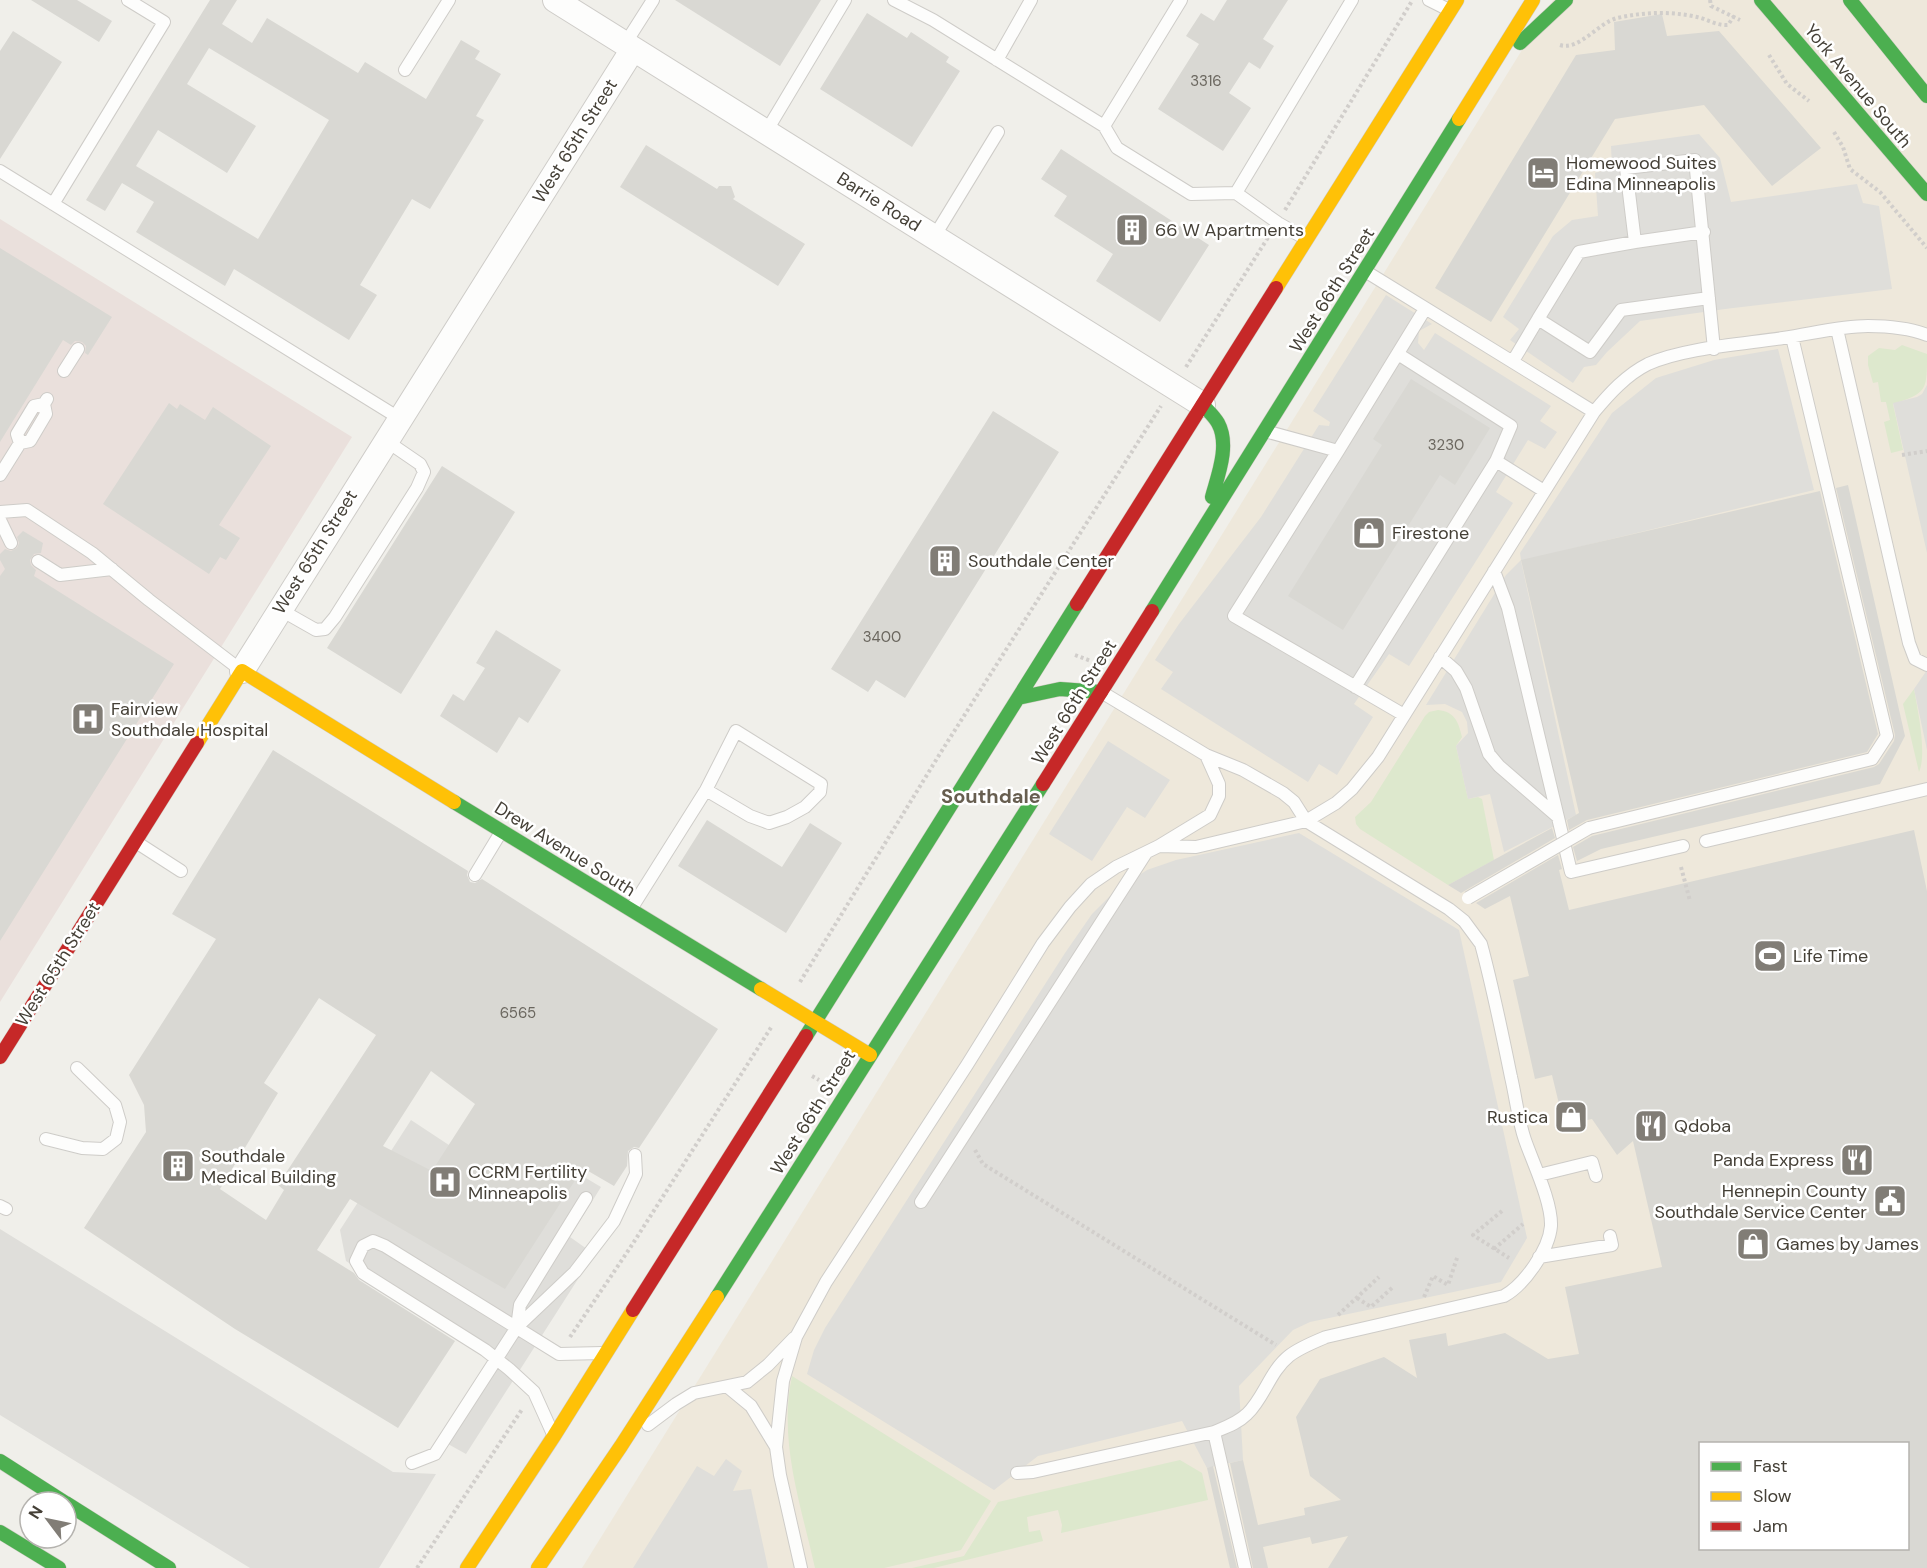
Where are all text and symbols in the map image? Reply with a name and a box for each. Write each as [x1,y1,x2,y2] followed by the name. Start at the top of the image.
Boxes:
[1799,19,1917,153] street label: York Avenue South
[1190,71,1222,91] house number: 3316
[527,74,623,208] street label: West 65th Street
[1566,151,1717,196] place label: Homewood Suites Edina Minneapolis
[1525,155,1561,191] hotel icon: Homewood Suites Edina Minneapolis
[832,167,926,237] street label: Barrie Road
[1114,212,1150,248] building icon: 66 W Apartments
[1155,218,1304,242] place label: 66 W Apartments
[1284,223,1380,357] street label: West 66th Street
[1428,435,1464,455] house number: 3230
[267,485,363,619] street label: West 65th Street
[1351,515,1387,551] shop icon: Firestone
[1392,521,1469,545] place label: Firestone
[927,543,963,579] building icon: Southdale Center
[968,549,1114,573] place label: Southdale Center
[863,627,901,647] house number: 3400
[1026,635,1122,769] street label: West 66th Street
[111,697,268,742] place label: Fairview Southdale Hospital
[70,701,106,737] hospital icon: Fairview Southdale Hospital
[941,783,1041,809] district label: Southdale
[490,796,640,902] street label: Drew Avenue South
[10,897,106,1031] street label: West 65th Street
[1752,938,1788,974] sports icon: Life Time
[1793,944,1868,968] place label: Life Time
[500,1003,536,1023] house number: 6565
[765,1045,861,1179] street label: West 66th Street
[1553,1099,1589,1135] shop icon: Rustica
[1487,1105,1548,1129] place label: Rustica
[1633,1108,1669,1144] restaurant icon: Qdoba
[1674,1114,1731,1138] place label: Qdoba
[1839,1142,1875,1178] restaurant icon: Panda Express
[201,1144,336,1189] place label: Southdale Medical Building
[160,1148,196,1184] building icon: Southdale Medical Building
[1713,1148,1834,1172] place label: Panda Express
[468,1160,587,1205] place label: CCRM Fertility Minneapolis
[427,1164,463,1200] hospital icon: CCRM Fertility Minneapolis
[1654,1179,1867,1224] place label: Hennepin County Southdale Service Center
[1872,1183,1908,1219] public building icon: Hennepin County Southdale Service Center
[1735,1226,1771,1262] shop icon: Games by James
[1776,1232,1919,1256] place label: Games by James
[1699,1442,1909,1550] legend
[1753,1454,1788,1478] text: Fast
[1753,1484,1792,1508] text: Slow
[18,1490,78,1550] north arrow
[24,1502,48,1523] text: N
[1753,1514,1788,1538] text: Jam

